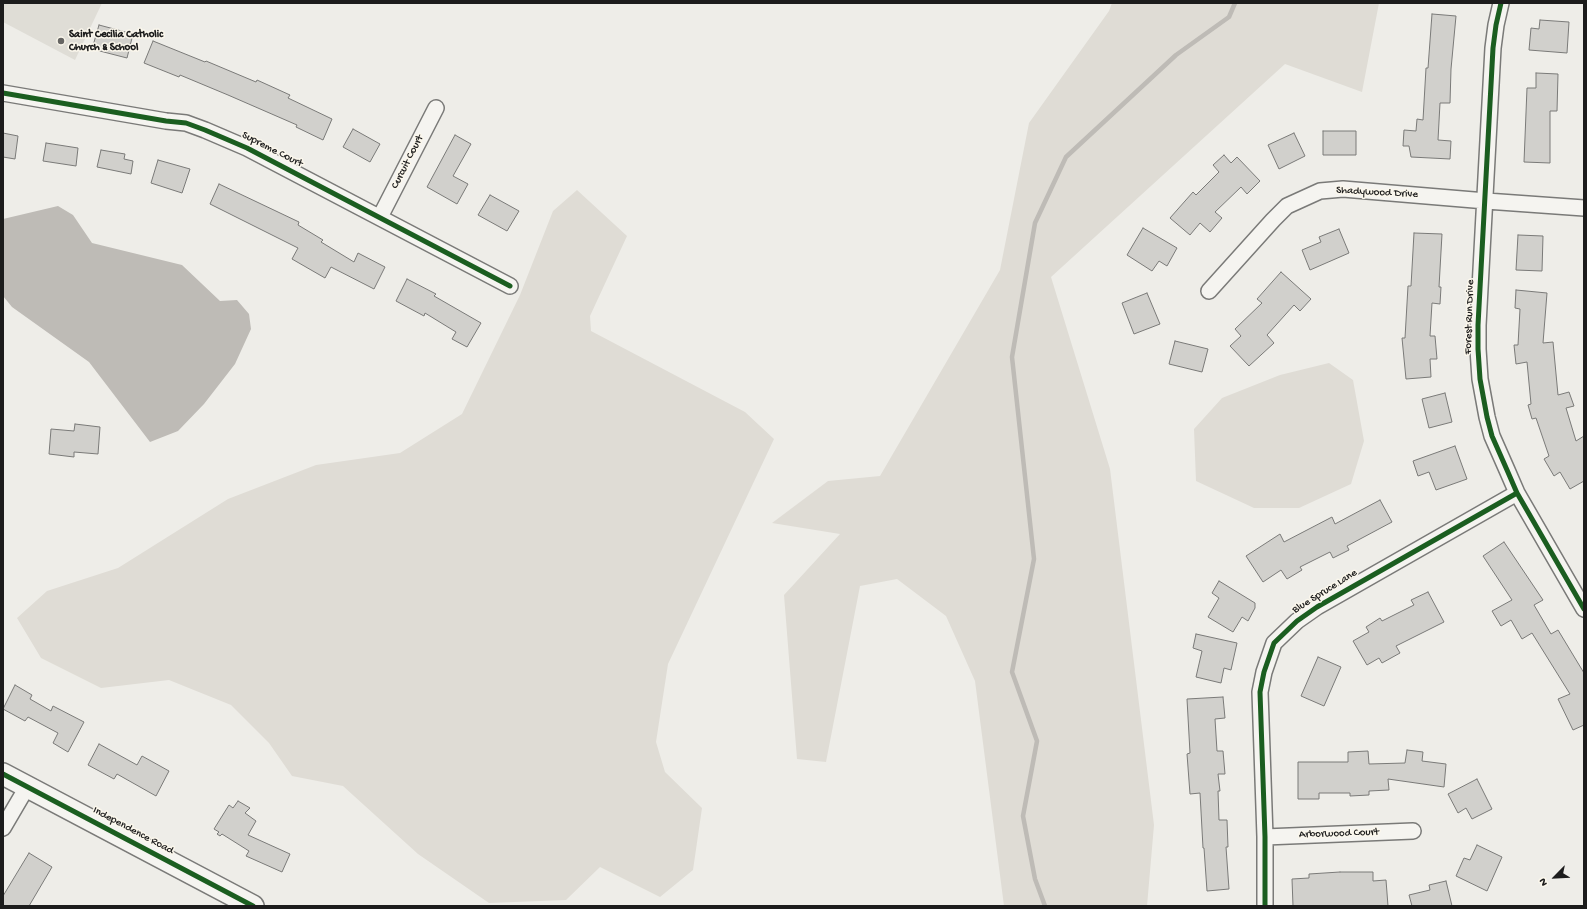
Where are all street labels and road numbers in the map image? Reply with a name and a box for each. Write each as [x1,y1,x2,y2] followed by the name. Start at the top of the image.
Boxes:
[239,129,305,171] street label: Supreme Court
[389,133,427,191] street label: Curcuit Court
[1336,184,1418,202] street label: Shadywood Drive
[1462,279,1478,355] street label: Forest Run Drive
[1290,567,1360,617] street label: Blue Spruce Lane
[90,804,176,858] street label: Independence Road
[1299,826,1379,842] street label: Arborwood Court

